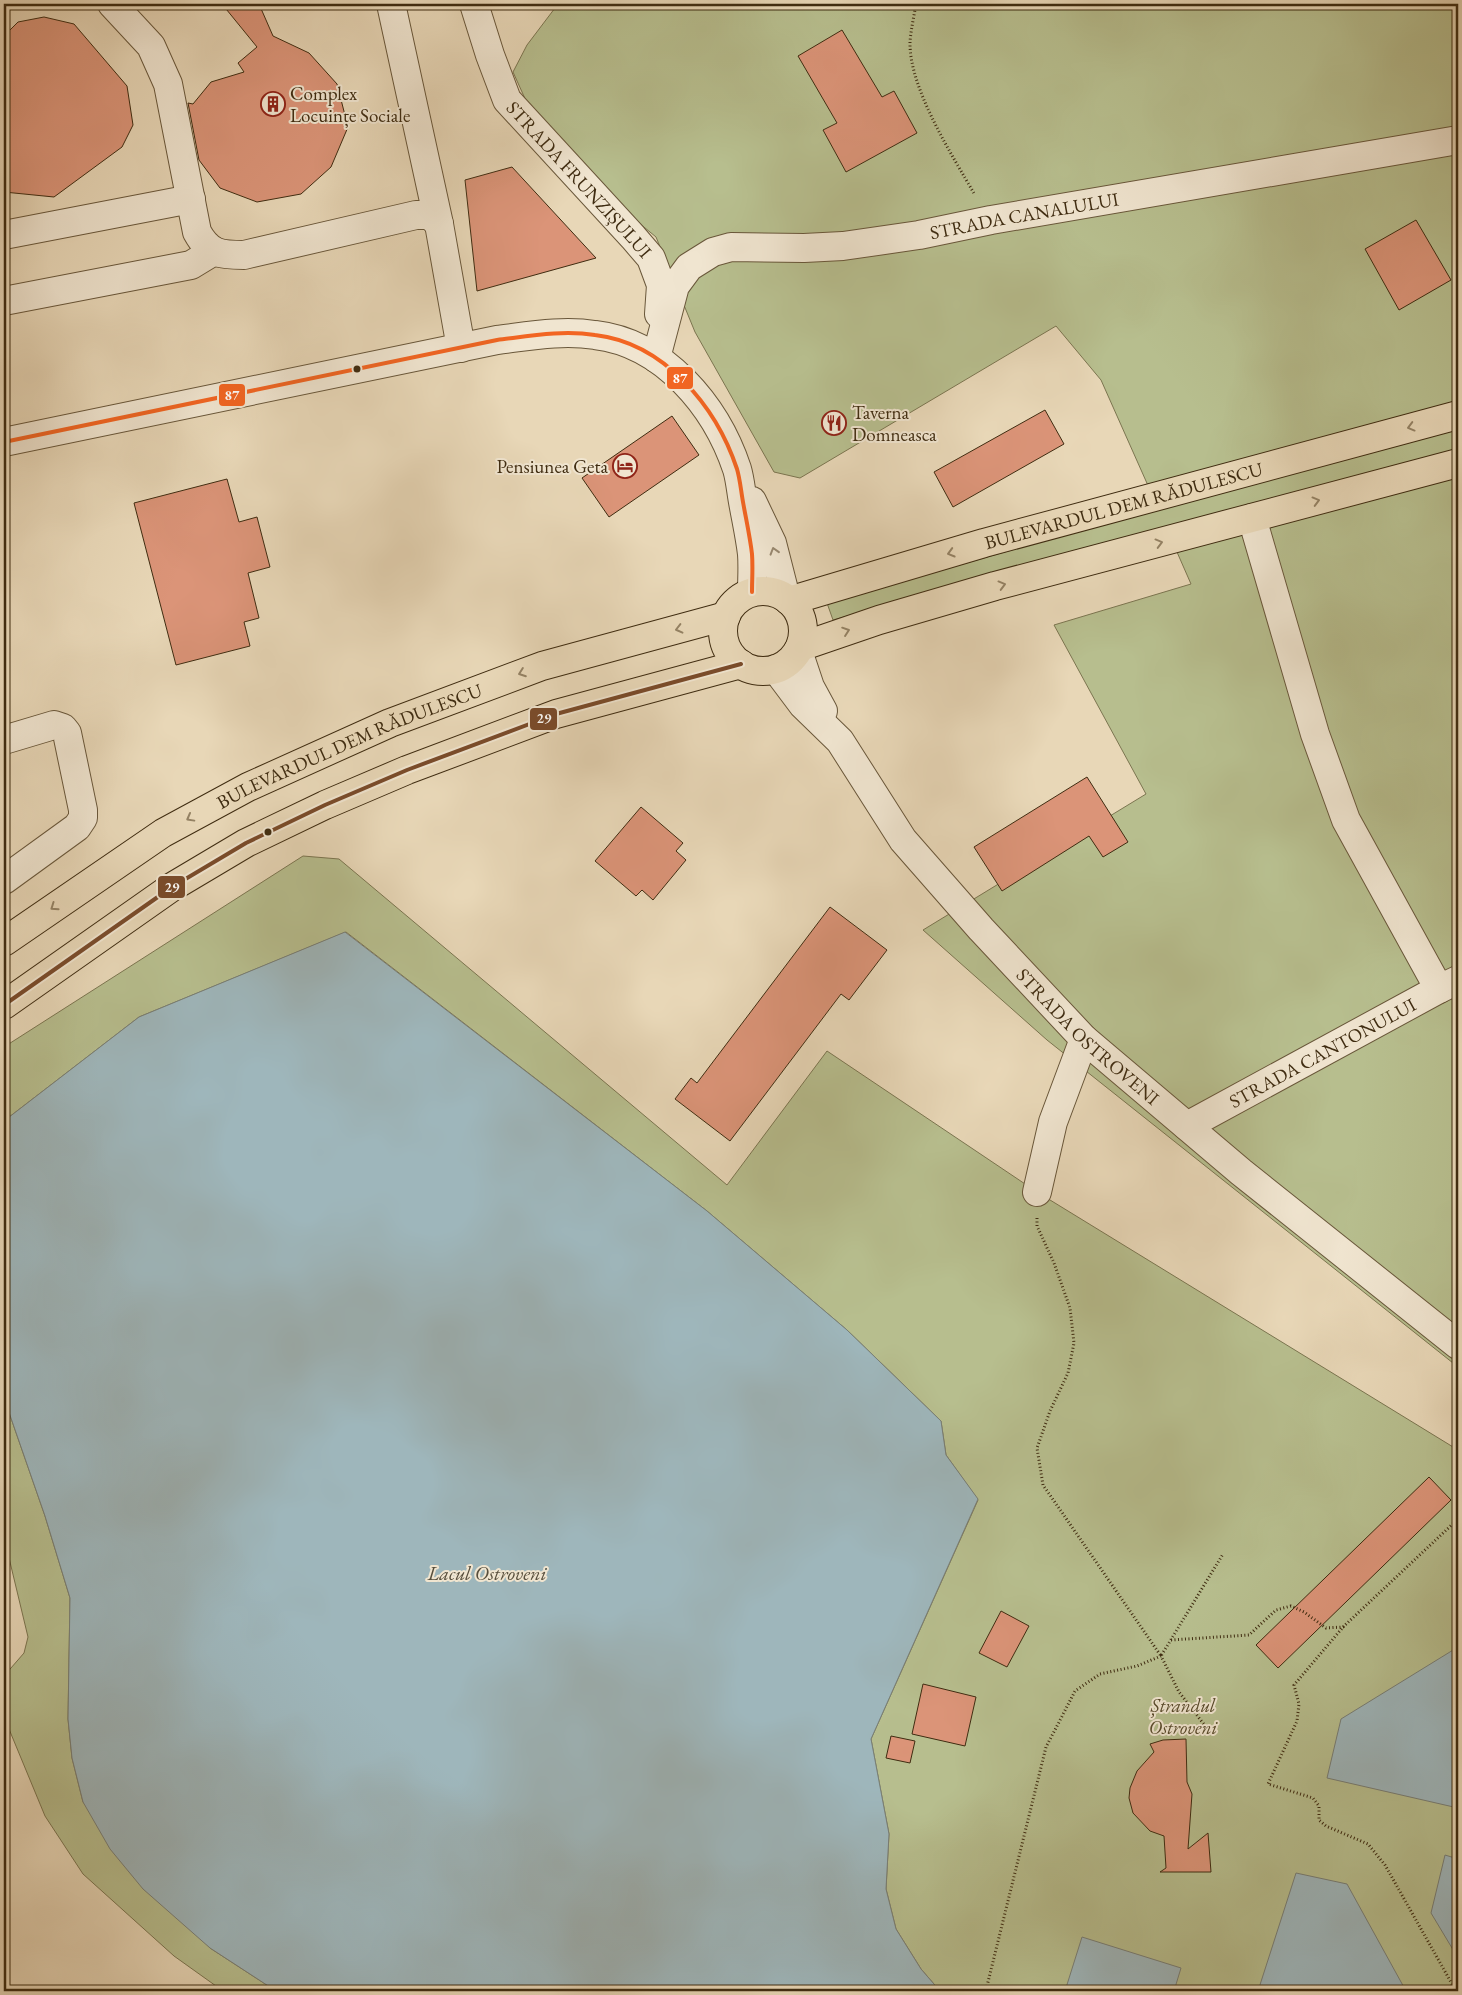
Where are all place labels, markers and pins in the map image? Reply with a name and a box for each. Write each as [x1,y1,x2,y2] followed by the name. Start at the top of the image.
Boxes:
[290,81,410,128] place label: Complex Locuințe Sociale
[260,91,286,117] building icon: Complex Locuințe Sociale
[352,364,362,374] unlabelled marker
[852,400,937,447] place label: Taverna Domneasca
[821,410,847,436] restaurant icon: Taverna Domneasca
[612,453,638,479] hotel icon: Pensiunea Geta
[497,454,608,479] place label: Pensiunea Geta
[263,827,273,837] unlabelled marker

